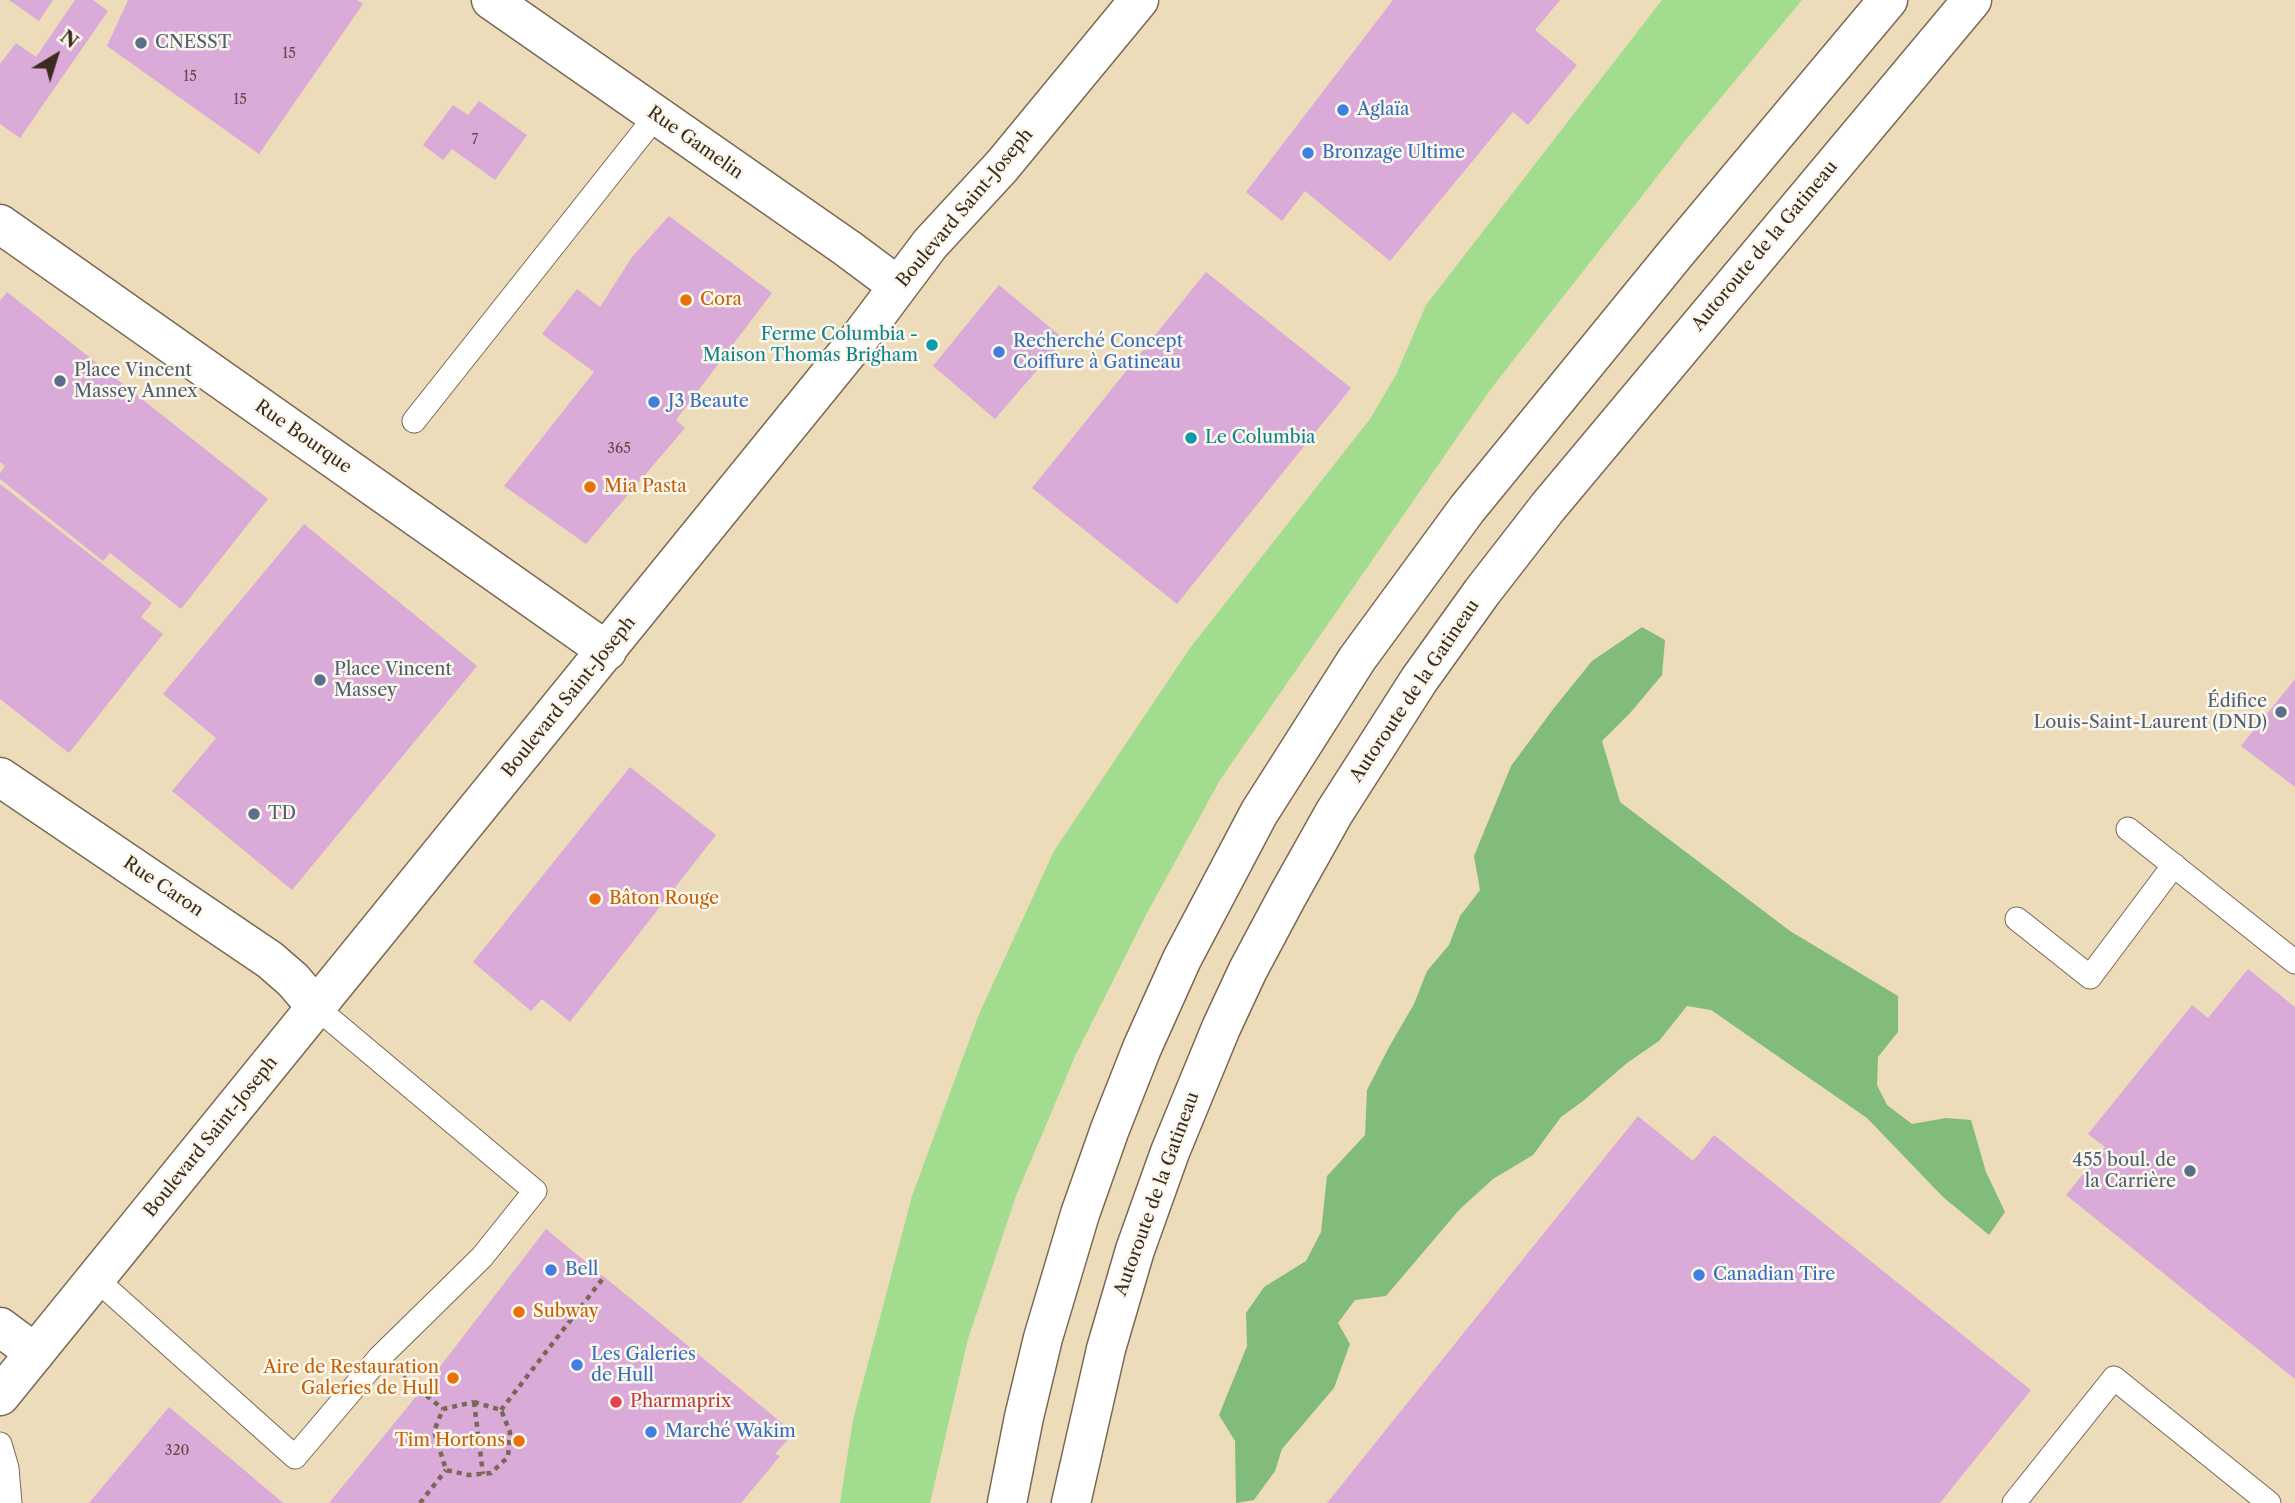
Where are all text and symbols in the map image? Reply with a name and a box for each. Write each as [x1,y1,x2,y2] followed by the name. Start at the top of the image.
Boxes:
[21,21,91,91] north arrow
[56,25,83,53] text: N
[155,32,231,54] place label: CNESST
[133,35,149,51] marker: CNESST
[282,46,296,62] house number: 15
[183,69,197,85] house number: 15
[233,92,247,108] house number: 15
[1357,99,1410,121] place label: Aglaïa
[643,102,747,184] street label: Rue Gamelin
[1335,102,1351,118] marker: Aglaïa
[892,124,1038,292] street label: Boulevard Saint-Joseph
[472,132,478,148] house number: 7
[1322,142,1465,164] place label: Bronzage Ultime
[1300,145,1316,161] marker: Bronzage Ultime
[1687,157,1843,335] street label: Autoroute de la Gatineau
[700,289,742,311] place label: Cora
[678,292,694,308] marker: Cora
[703,324,918,366] place label: Ferme Columbia - Maison Thomas Brigham
[1013,331,1183,374] place label: Recherché Concept Coiffure à Gatineau
[924,337,940,353] marker: Ferme Columbia - Maison Thomas Brigham
[991,344,1007,360] marker: Recherché Concept Coiffure à Gatineau
[74,360,197,402] place label: Place Vincent Massey Annex
[52,373,68,389] marker: Place Vincent Massey Annex
[668,391,749,413] place label: J3 Beaute
[646,394,662,410] marker: J3 Beaute
[250,396,356,478] street label: Rue Bourque
[1205,427,1316,449] place label: Le Columbia
[1183,430,1199,446] marker: Le Columbia
[607,441,631,457] house number: 365
[604,476,687,498] place label: Mia Pasta
[582,479,598,495] marker: Mia Pasta
[1346,596,1484,786] street label: Autoroute de la Gatineau
[497,612,641,782] street label: Boulevard Saint-Joseph
[334,659,452,702] place label: Place Vincent Massey
[312,672,328,688] marker: Place Vincent Massey
[2034,691,2267,734] place label: Édifice Louis-Saint-Laurent (DND)
[2273,704,2289,720] marker: Édifice Louis-Saint-Laurent (DND)
[268,803,296,825] place label: TD
[246,806,262,822] marker: TD
[119,852,207,922] street label: Rue Caron
[609,888,719,910] place label: Bâton Rouge
[587,891,603,907] marker: Bâton Rouge
[139,1052,283,1222] street label: Boulevard Saint-Joseph
[1110,1089,1204,1299] street label: Autoroute de la Gatineau
[2072,1150,2176,1192] place label: 455 boul. de la Carrière
[2182,1163,2198,1179] marker: 455 boul. de la Carrière
[565,1259,598,1281] place label: Bell
[543,1262,559,1278] marker: Bell
[1713,1264,1835,1286] place label: Canadian Tire
[1691,1267,1707,1283] marker: Canadian Tire
[533,1301,599,1323] place label: Subway
[511,1304,527,1320] marker: Subway
[591,1344,696,1386] place label: Les Galeries de Hull
[263,1357,439,1400] place label: Aire de Restauration Galeries de Hull
[569,1357,585,1373] marker: Les Galeries de Hull
[445,1370,461,1386] marker: Aire de Restauration Galeries de Hull
[630,1391,731,1413] place label: Pharmaprix
[608,1394,624,1410] marker: Pharmaprix
[665,1421,796,1443] place label: Marché Wakim
[643,1424,659,1440] marker: Marché Wakim
[395,1430,505,1452] place label: Tim Hortons
[511,1433,527,1449] marker: Tim Hortons
[165,1443,189,1459] house number: 320

